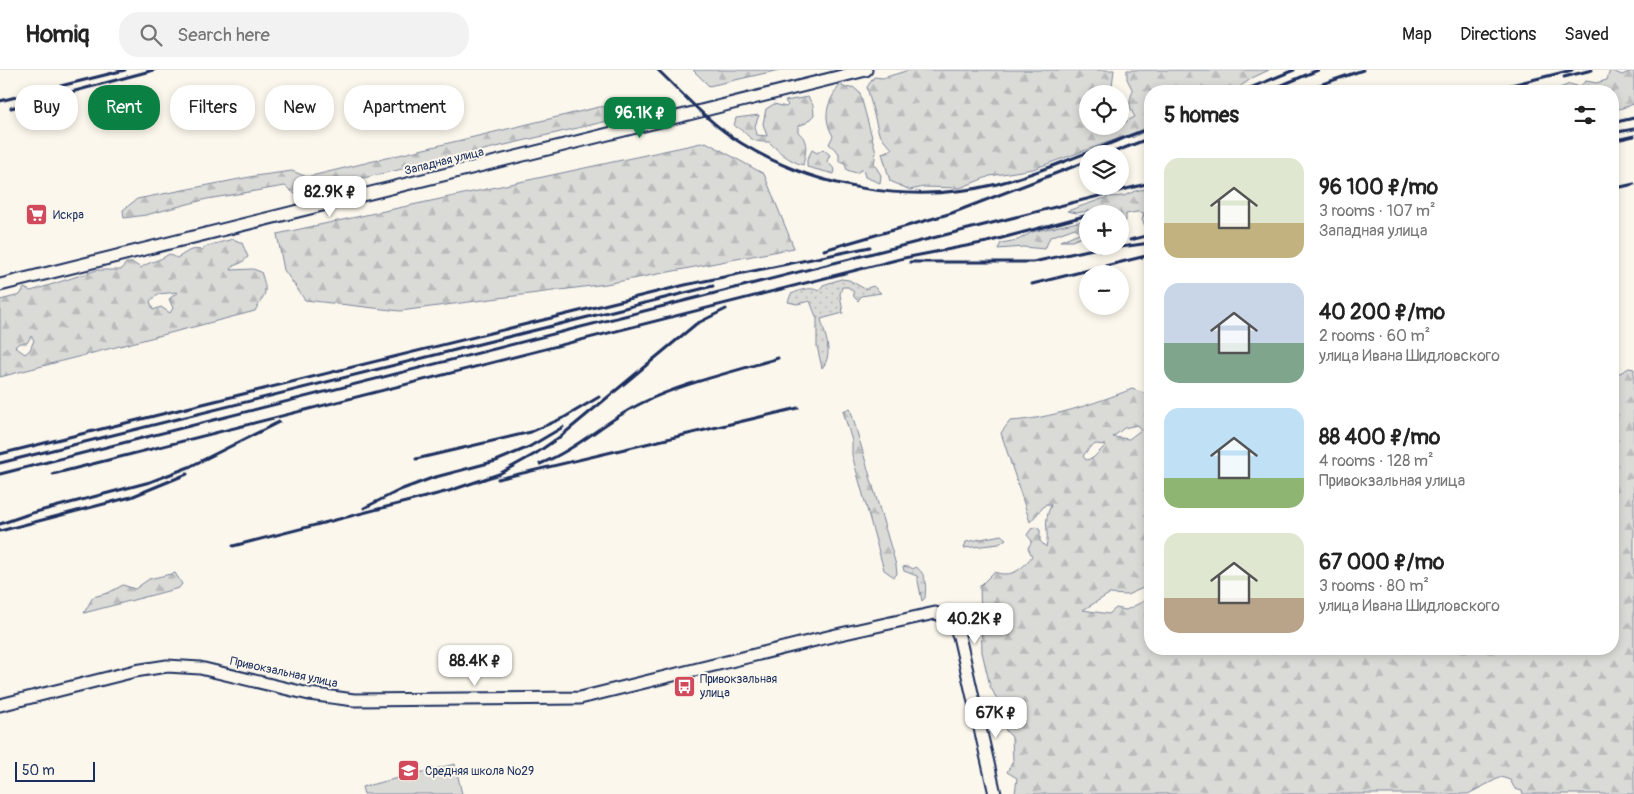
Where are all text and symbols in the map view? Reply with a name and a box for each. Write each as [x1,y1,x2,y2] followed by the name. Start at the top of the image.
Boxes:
[119,12,469,57] search box
[25,20,89,49] text: Homiq
[137,21,165,49] icon: search
[177,23,270,47] text: Search here
[1402,23,1432,46] text: Map
[1460,23,1536,46] text: Directions
[1564,23,1609,46] text: Saved
[15,85,78,130] chip: Buy
[88,85,160,130] chip: Rent
[170,85,255,130] chip: Filters
[265,85,334,130] chip: New
[344,85,464,130] chip: Apartment
[1079,85,1129,315] map controls
[1079,85,1129,135] button: locate
[594,97,686,139] pin: 96.1K ₽
[1571,101,1599,129] icon: filters
[1164,102,1239,129] text: 5 homes
[615,103,665,123] text: 96.1K ₽
[403,144,486,179] street label: Западная улица
[1079,145,1129,195] button: layers
[1319,174,1438,201] text: 96 100 ₽/mo
[284,176,376,218] pin: 82.9K ₽
[1204,178,1264,238] icon: home
[304,182,356,202] text: 82.9K ₽
[1319,201,1436,221] text: 3 rooms · 107 m²
[25,203,49,227] supermarket icon: Искра
[1079,205,1129,255] button: +
[53,208,84,223] place label: Искра
[1319,221,1427,241] text: Западная улица
[1079,265,1129,315] button: −
[1319,299,1445,326] text: 40 200 ₽/mo
[1204,303,1264,363] icon: home
[1319,326,1430,346] text: 2 rooms · 60 m²
[1319,346,1500,366] text: улица Ивана Шидловского
[1319,424,1440,451] text: 88 400 ₽/mo
[1204,428,1264,488] icon: home
[1319,451,1434,471] text: 4 rooms · 128 m²
[1319,471,1465,491] text: Привокзальная улица
[1319,549,1444,576] text: 67 000 ₽/mo
[1204,553,1264,613] icon: home
[1319,576,1429,596] text: 3 rooms · 80 m²
[1319,596,1500,616] text: улица Ивана Шидловского
[929,602,1021,645] pin: 40.2K ₽
[947,609,1003,629] text: 40.2K ₽
[429,644,521,687] pin: 88.4K ₽
[449,651,501,671] text: 88.4K ₽
[229,654,339,691] street label: Привокзальная улица
[699,672,778,701] place label: Привокзальная улица
[672,674,696,698] bus stop icon: Привокзальная улица
[961,696,1031,739] pin: 67K ₽
[976,703,1016,723] text: 67K ₽
[15,759,95,782] scale bar
[397,759,421,783] school or university icon: Средняя школа №29
[22,762,55,779] text: 50 m
[425,764,534,779] place label: Средняя школа №29

